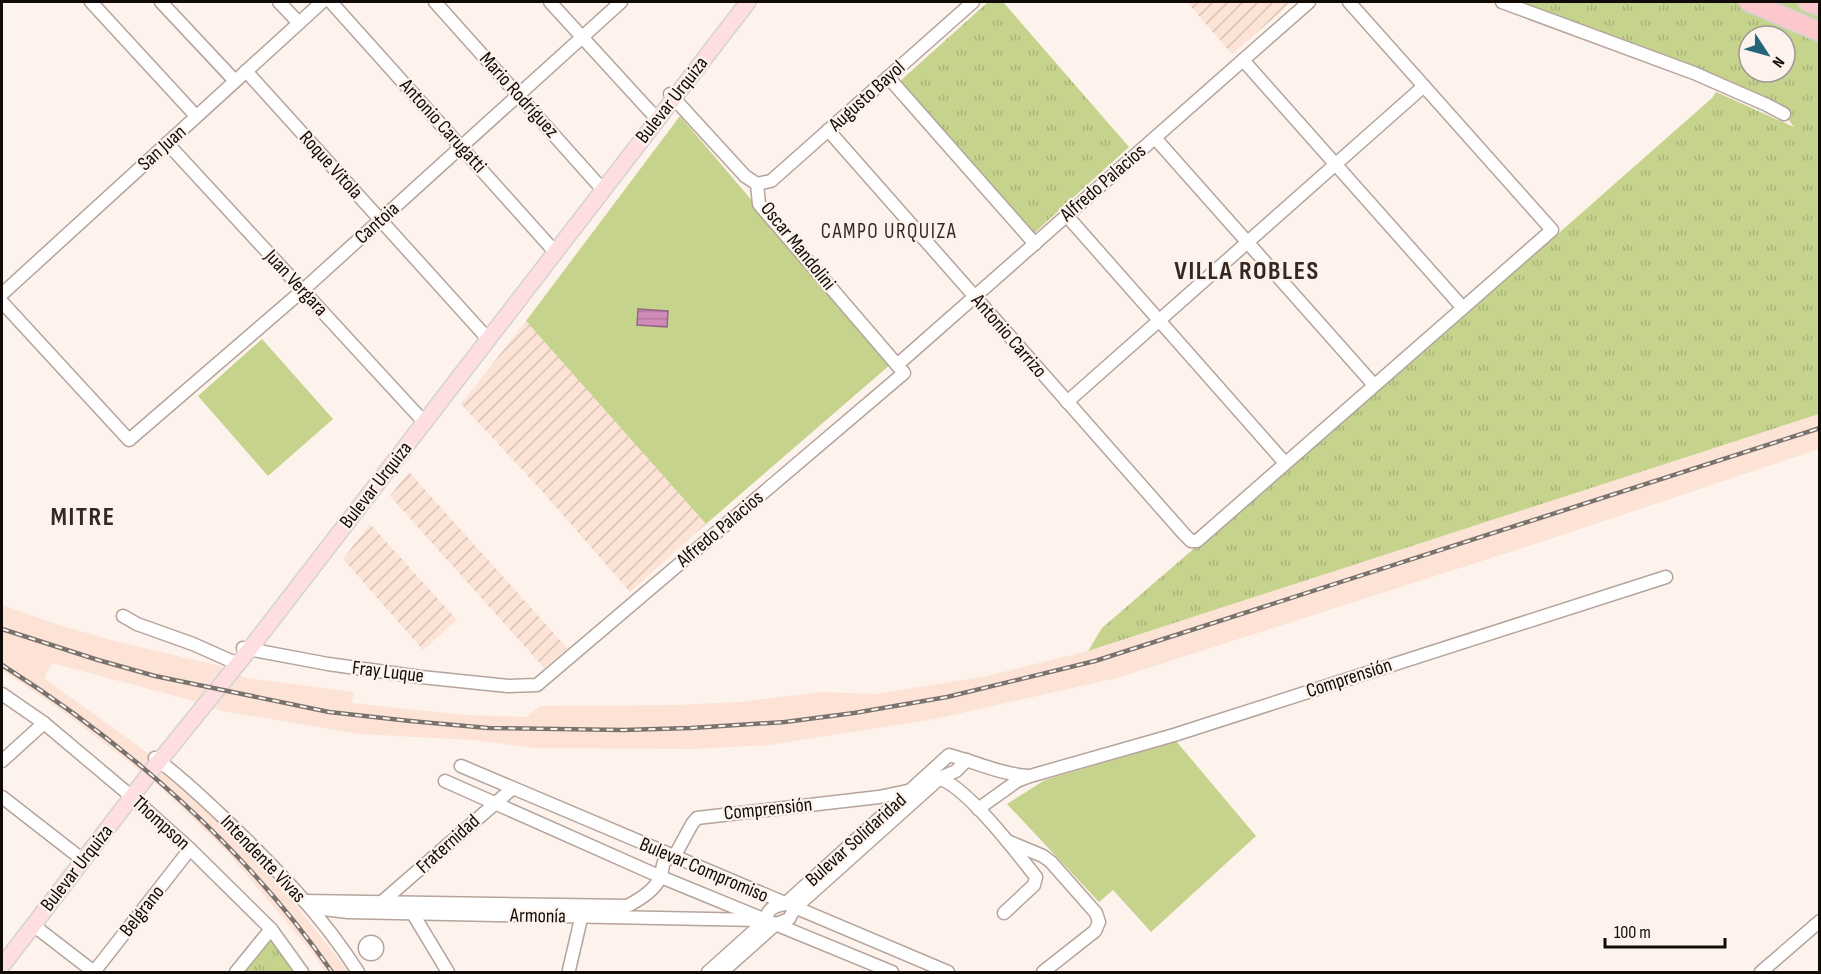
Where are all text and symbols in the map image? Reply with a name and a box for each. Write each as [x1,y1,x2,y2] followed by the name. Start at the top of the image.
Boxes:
[1737,24,1797,84] north arrow
[474,47,564,143] street label: Mario Rodríguez
[631,52,713,148] street label: Bulevar Urquiza
[1768,53,1788,71] text: N
[823,56,910,137] street label: Augusto Bayol
[394,73,491,178] street label: Antonio Carugatti
[133,120,191,176] street label: San Juan
[294,126,368,204] street label: Roque Vitola
[1054,139,1151,228] street label: Alfredo Palacios
[350,197,404,249] street label: Cantoia
[755,197,841,295] street label: Oscar Mandolini
[821,219,957,244] district label: CAMPO URQUIZA
[259,244,333,321] street label: Juan Vergara
[1174,256,1320,287] district label: VILLA ROBLES
[965,288,1052,383] street label: Antonio Carrizo
[335,437,417,533] street label: Bulevar Urquiza
[671,486,768,573] street label: Alfredo Palacios
[50,502,116,533] district label: MITRE
[1303,653,1395,703] street label: Comprensión
[351,656,425,688] street label: Fray Luque
[801,788,911,892] street label: Bulevar Solidaridad
[127,791,195,855] street label: Thompson
[723,792,813,826] street label: Comprensión
[411,809,485,879] street label: Fraternidad
[215,810,311,908] street label: Intendente Vivas
[36,820,118,916] street label: Bulevar Urquiza
[636,832,772,908] street label: Bulevar Compromiso
[114,881,170,941] street label: Belgrano
[509,903,566,928] street label: Armonía
[1605,911,1725,949] scale bar
[1614,922,1651,943] text: 100 m

